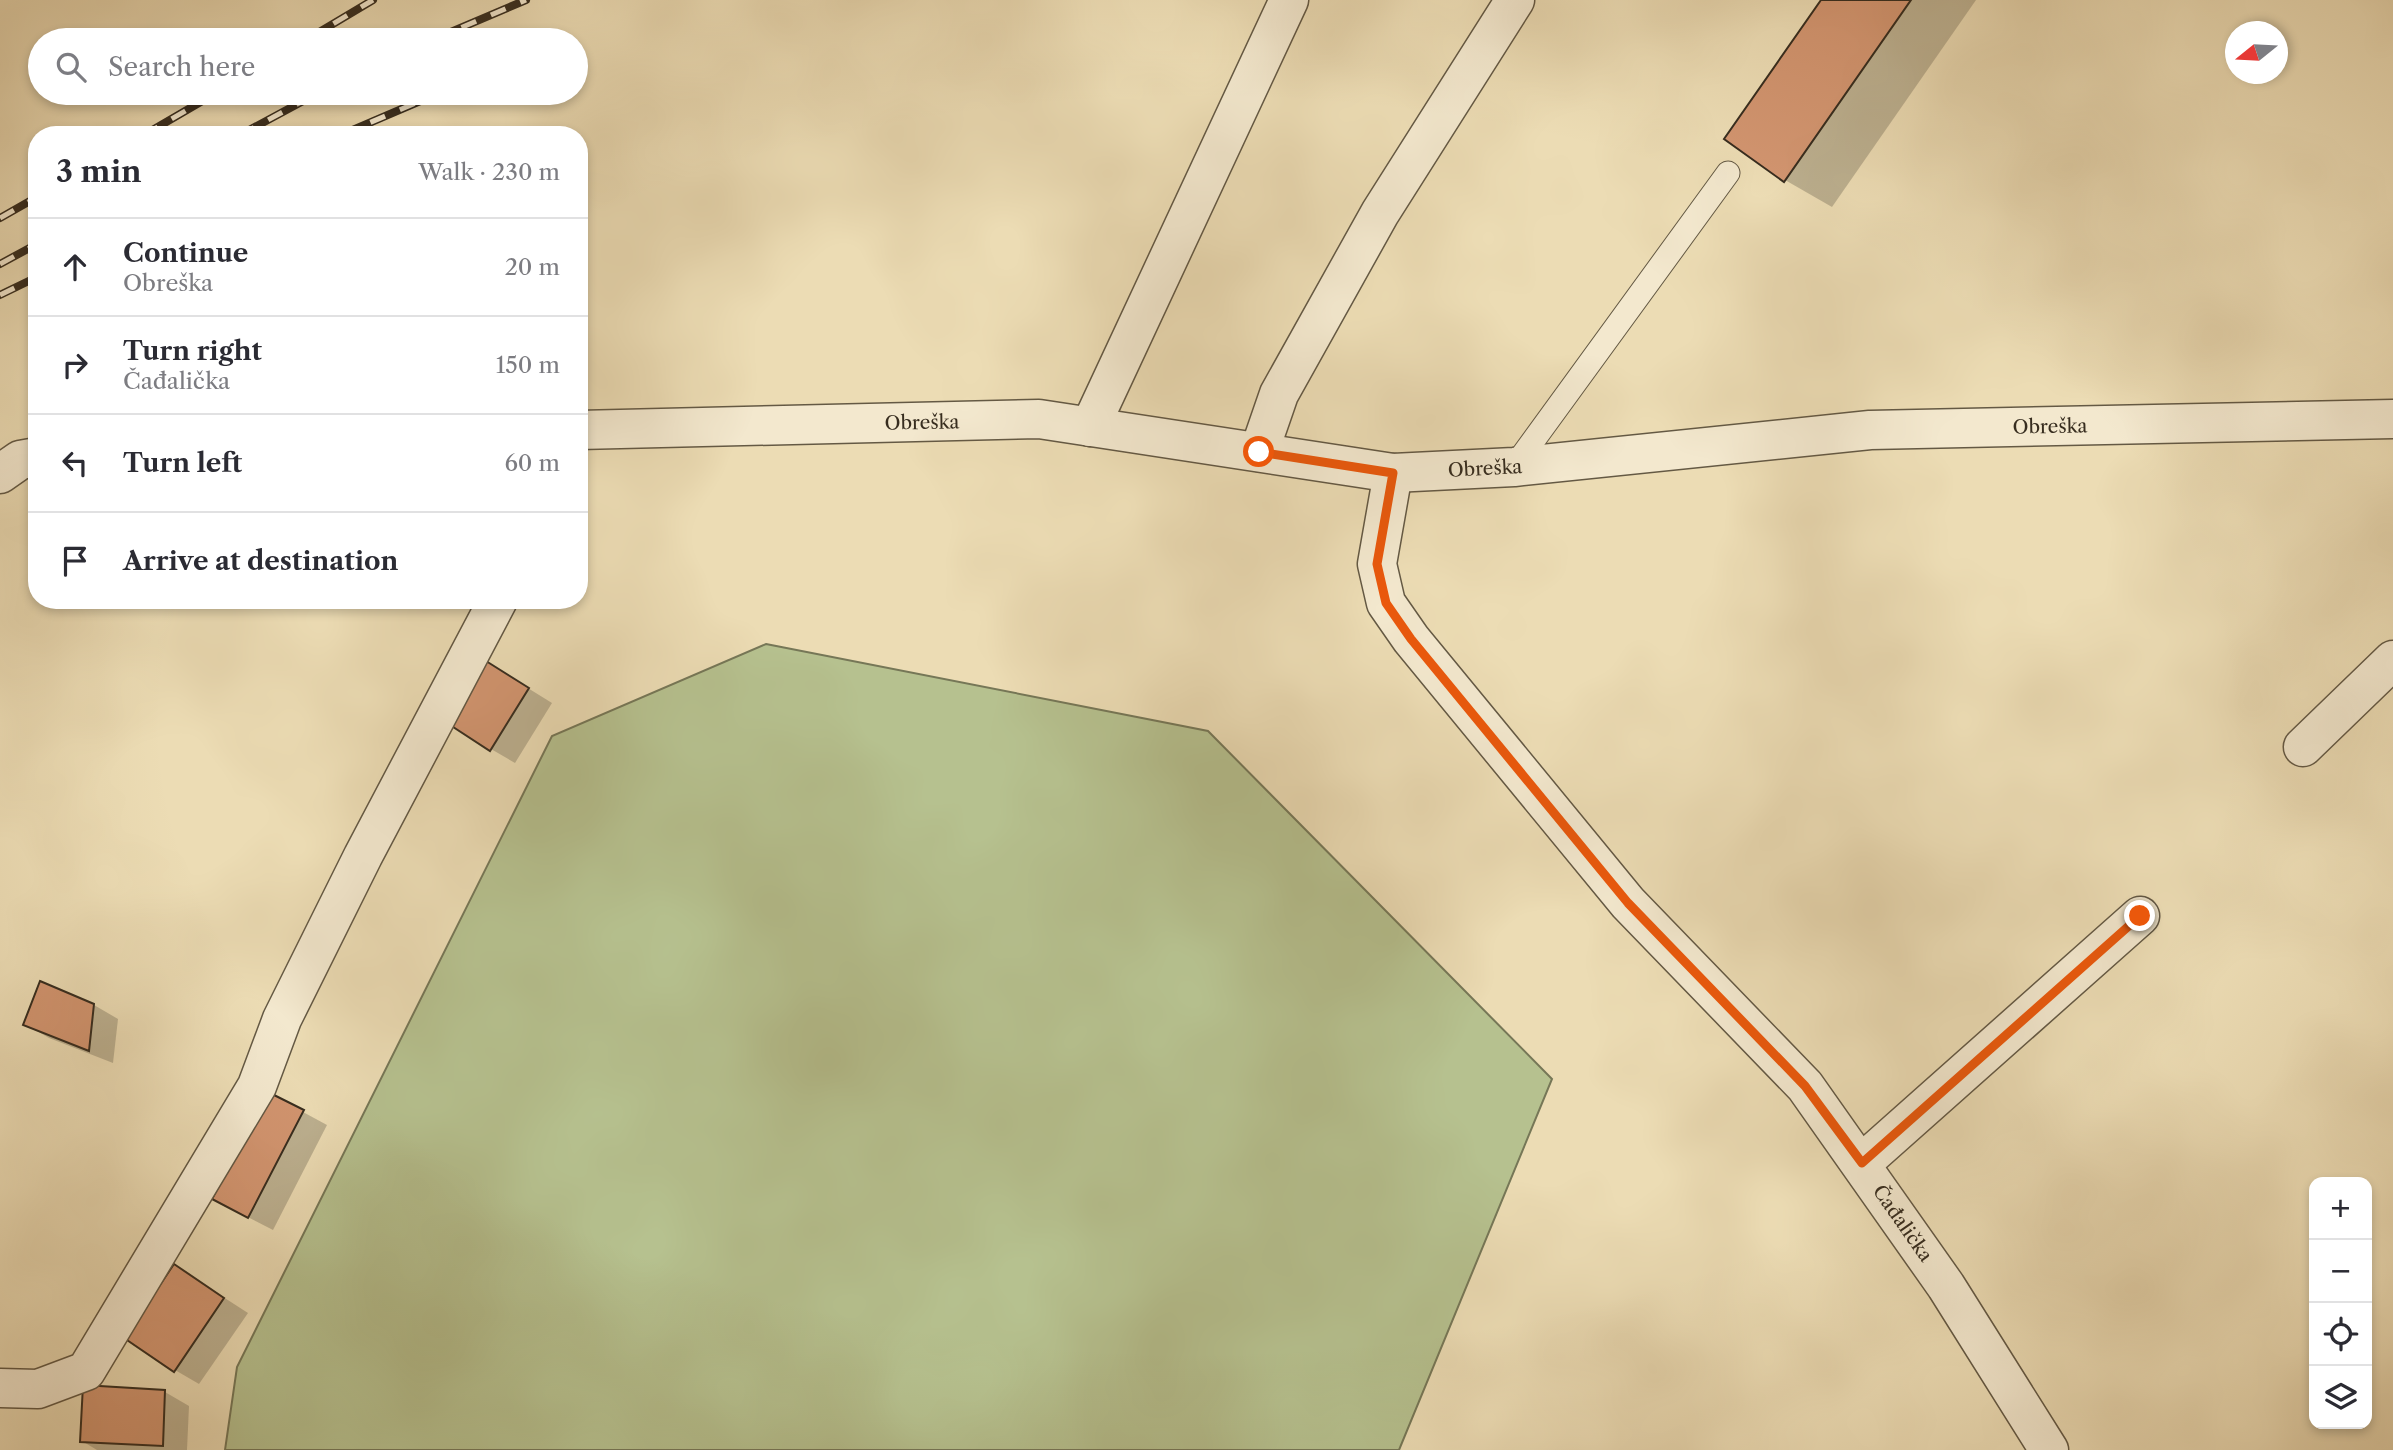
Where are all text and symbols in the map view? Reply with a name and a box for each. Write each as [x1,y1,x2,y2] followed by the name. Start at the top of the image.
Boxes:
[2225,21,2288,84] north arrow
[28,28,588,105] search box
[52,48,90,86] icon: search
[108,51,255,83] text: Search here
[56,153,142,190] text: 3 min
[418,158,560,186] text: Walk · 230 m
[123,237,248,269] text: Continue
[56,248,94,286] icon: ahead
[505,253,560,281] text: 20 m
[123,269,213,297] text: Obreška
[123,335,262,367] text: Turn right
[56,346,94,384] icon: right
[496,351,560,379] text: 150 m
[123,367,230,395] text: Čađalička
[885,410,959,435] street label: Obreška
[2013,414,2087,439] street label: Obreška
[1243,436,1274,467] route start
[56,444,94,482] icon: left
[123,447,242,479] text: Turn left
[504,449,560,477] text: 60 m
[1447,455,1523,482] street label: Obreška
[56,542,94,580] icon: arrive
[123,545,398,577] text: Arrive at destination
[2124,900,2155,931] route end
[2309,1177,2372,1429] map controls
[2309,1177,2372,1240] button: +
[1868,1180,1938,1266] street label: Čađalička
[2309,1240,2372,1303] button: −
[2309,1303,2372,1366] button: locate
[2309,1366,2372,1429] button: layers

